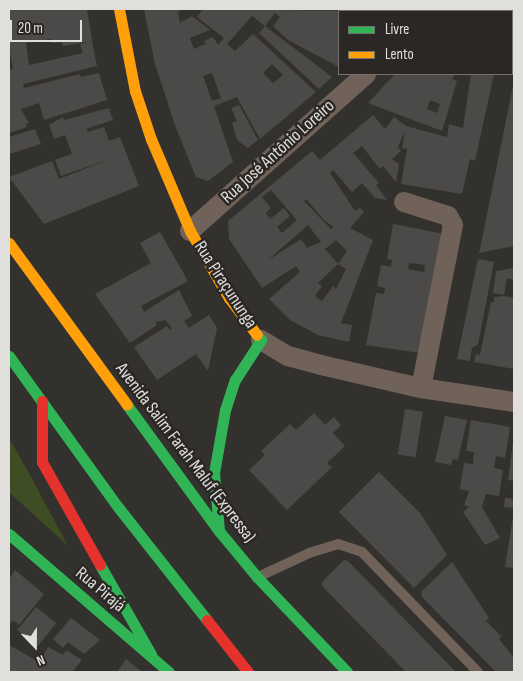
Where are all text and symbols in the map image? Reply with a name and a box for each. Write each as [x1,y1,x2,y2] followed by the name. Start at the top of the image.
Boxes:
[12,10,85,42] scale bar
[338,10,513,75] legend
[18,19,43,38] text: 20 m
[385,20,409,39] text: Livre
[385,45,414,64] text: Lento
[217,95,339,209] street label: Rua José Antônio Loreiro
[189,237,261,333] street label: Rua Piraçununga
[110,359,260,547] street label: Avenida Salim Farah Maluf (Expressa)
[71,563,129,617] street label: Rua Pirajá
[10,621,60,671] north arrow
[34,651,47,670] text: N

